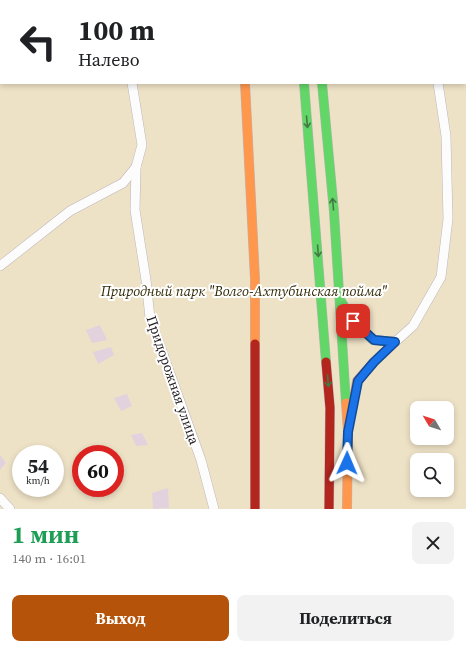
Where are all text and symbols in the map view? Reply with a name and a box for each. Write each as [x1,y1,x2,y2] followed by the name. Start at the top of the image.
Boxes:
[78,11,155,49] text: 100 m
[12,16,64,68] icon: left
[78,47,140,72] text: Налево
[303,115,310,128] one-way arrow
[329,198,337,211] one-way arrow
[314,244,321,257] one-way arrow
[100,281,387,301] park label: Природный парк "Волго-Ахтубинская пойма"
[336,304,370,338] pin
[342,310,364,332] icon: arrive
[142,313,205,448] street label: Придорожная улица
[324,374,331,387] one-way arrow
[410,401,454,445] north arrow
[410,401,454,497] map controls
[326,442,368,484] position arrow
[72,445,124,497] speed limit sign: 60
[27,452,49,480] text: 54
[410,453,454,497] button: search
[26,474,50,487] text: km/h
[12,518,79,551] text: 1 мин
[412,522,454,564] button: close
[12,550,86,567] text: 140 m · 16:01
[12,595,229,641] button: Выход
[237,595,454,641] button: Поделиться

